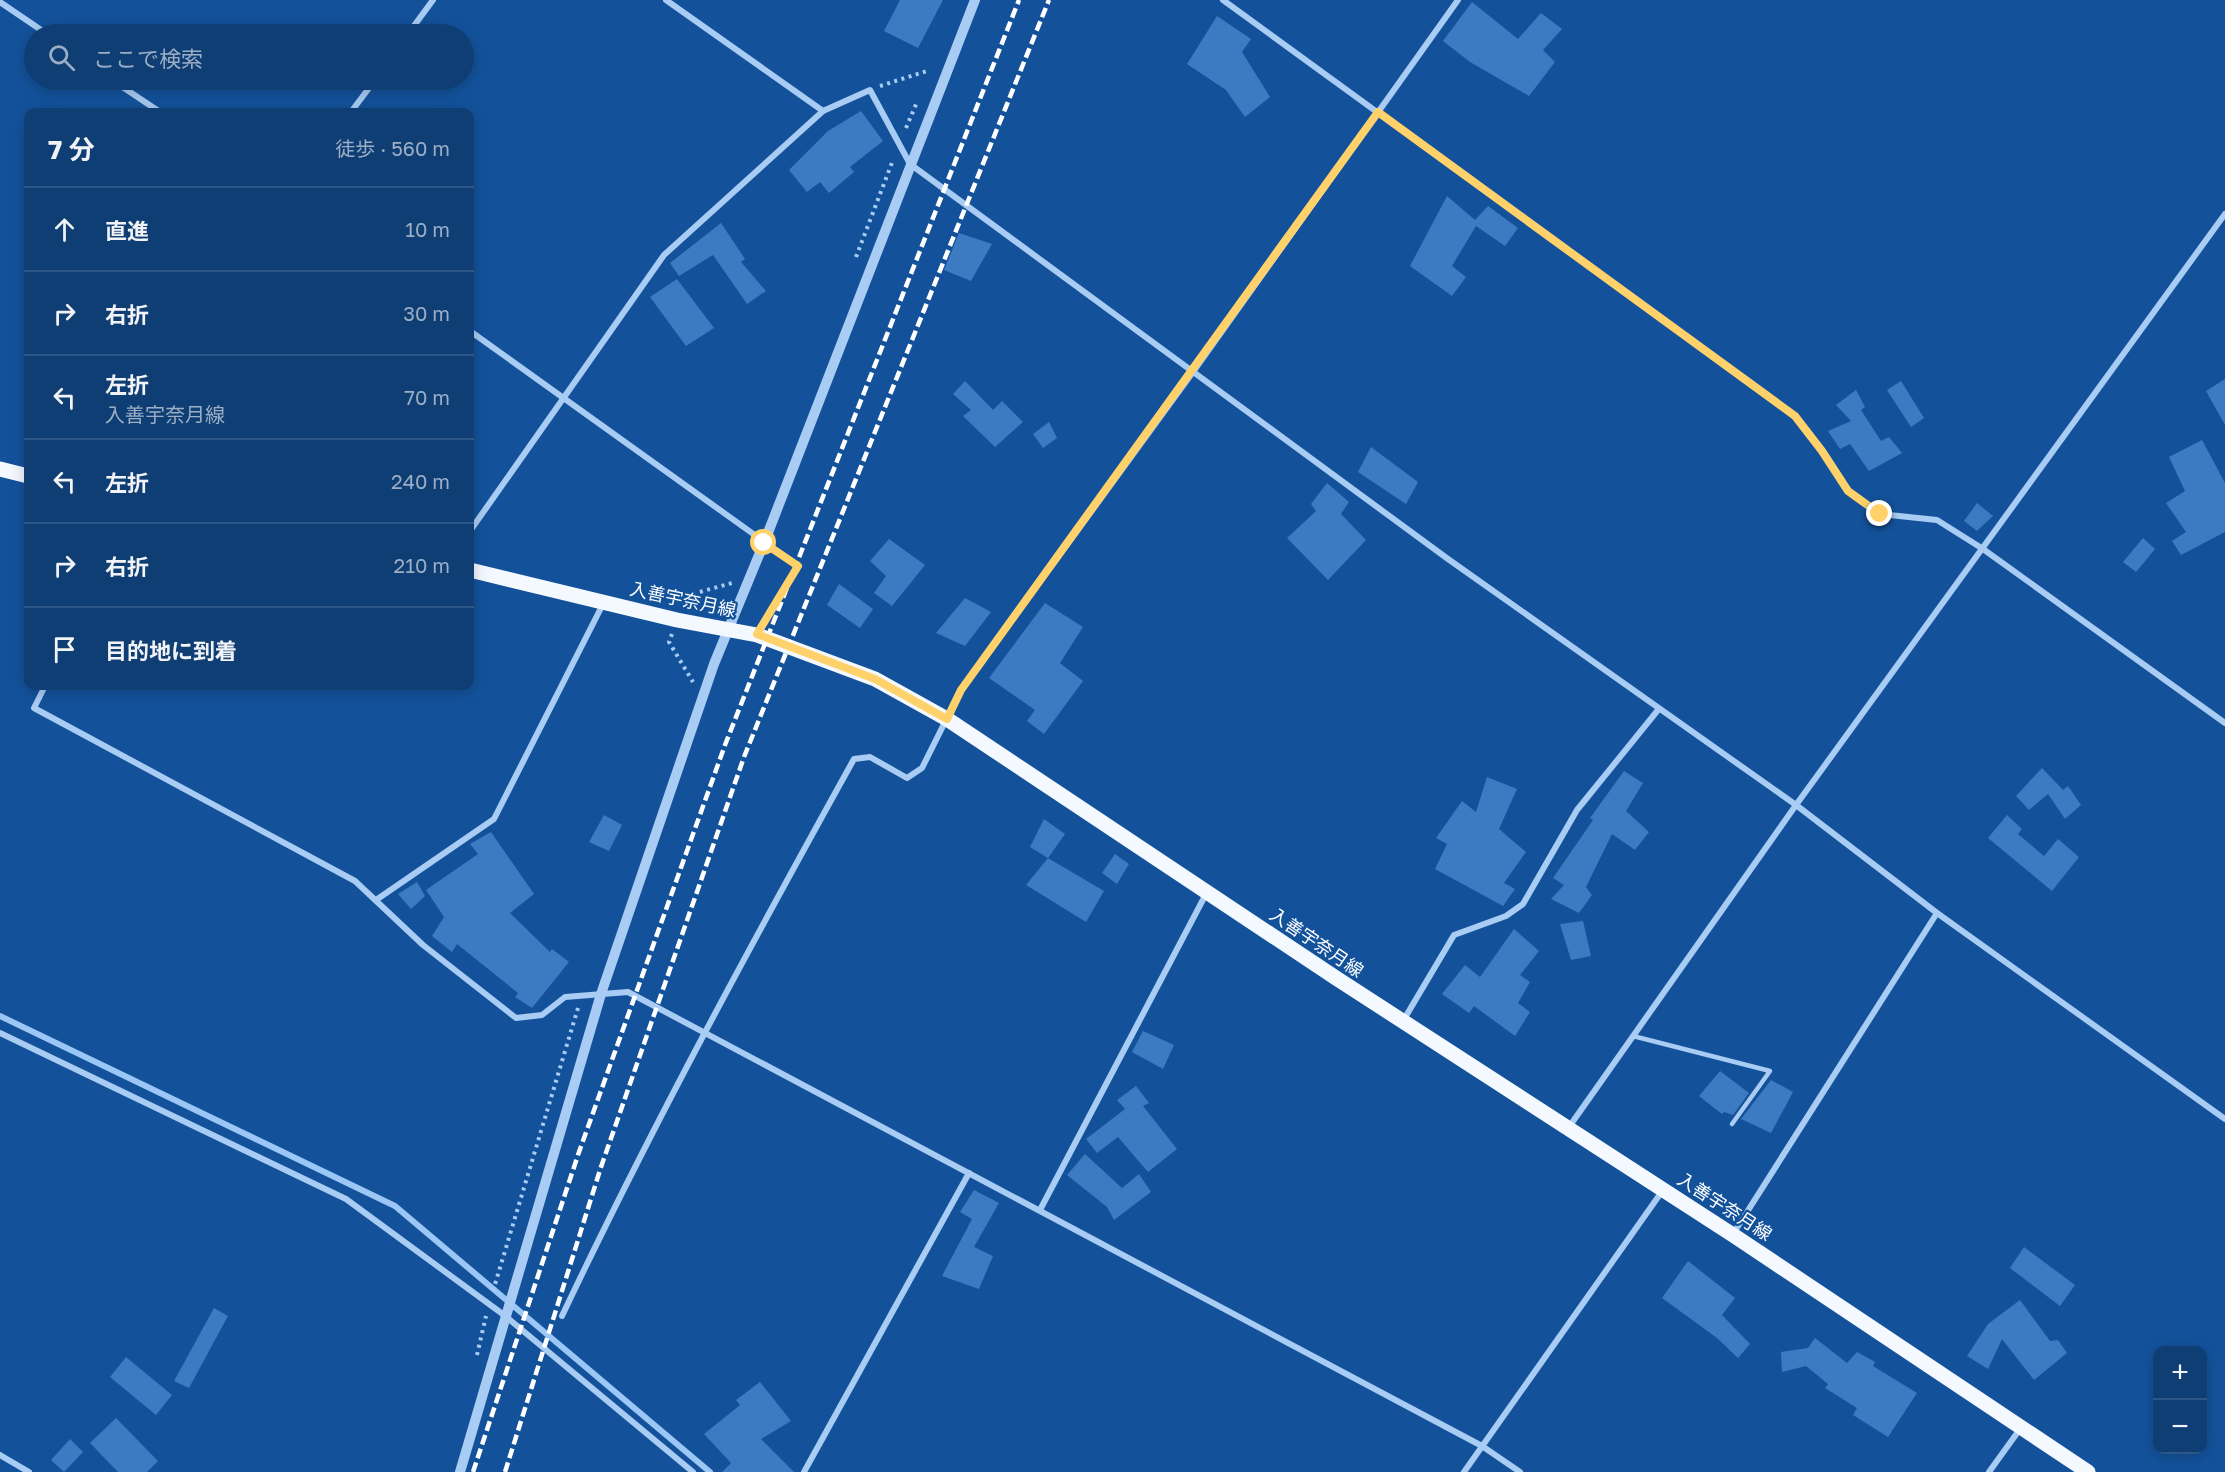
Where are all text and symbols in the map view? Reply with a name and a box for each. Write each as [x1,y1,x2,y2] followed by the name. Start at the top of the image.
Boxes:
[24,24,474,90] search box
[45,41,78,74] icon: search
[93,45,203,72] text: ここで検索
[48,134,95,165] text: 7 分
[335,136,450,160] text: 徒歩 · 560 m
[48,213,81,246] icon: ahead
[105,217,149,244] text: 直進
[405,217,450,241] text: 10 m
[48,297,81,330] icon: right
[105,301,149,328] text: 右折
[403,301,450,325] text: 30 m
[105,371,149,398] text: 左折
[48,381,81,414] icon: left
[404,385,450,409] text: 70 m
[105,402,225,426] text: 入善宇奈月線
[48,465,81,498] icon: left
[105,469,149,496] text: 左折
[391,469,450,493] text: 240 m
[1866,500,1892,526] route end
[750,529,776,555] route start
[48,549,81,582] icon: right
[105,553,149,580] text: 右折
[394,553,450,577] text: 210 m
[628,577,738,621] street label: 入善宇奈月線
[48,633,81,666] icon: arrive
[105,637,237,664] text: 目的地に到着
[1266,903,1368,981] street label: 入善宇奈月線
[1674,1167,1776,1245] street label: 入善宇奈月線
[2153,1346,2207,1454] map controls
[2153,1346,2207,1400] button: +
[2153,1400,2207,1454] button: −

